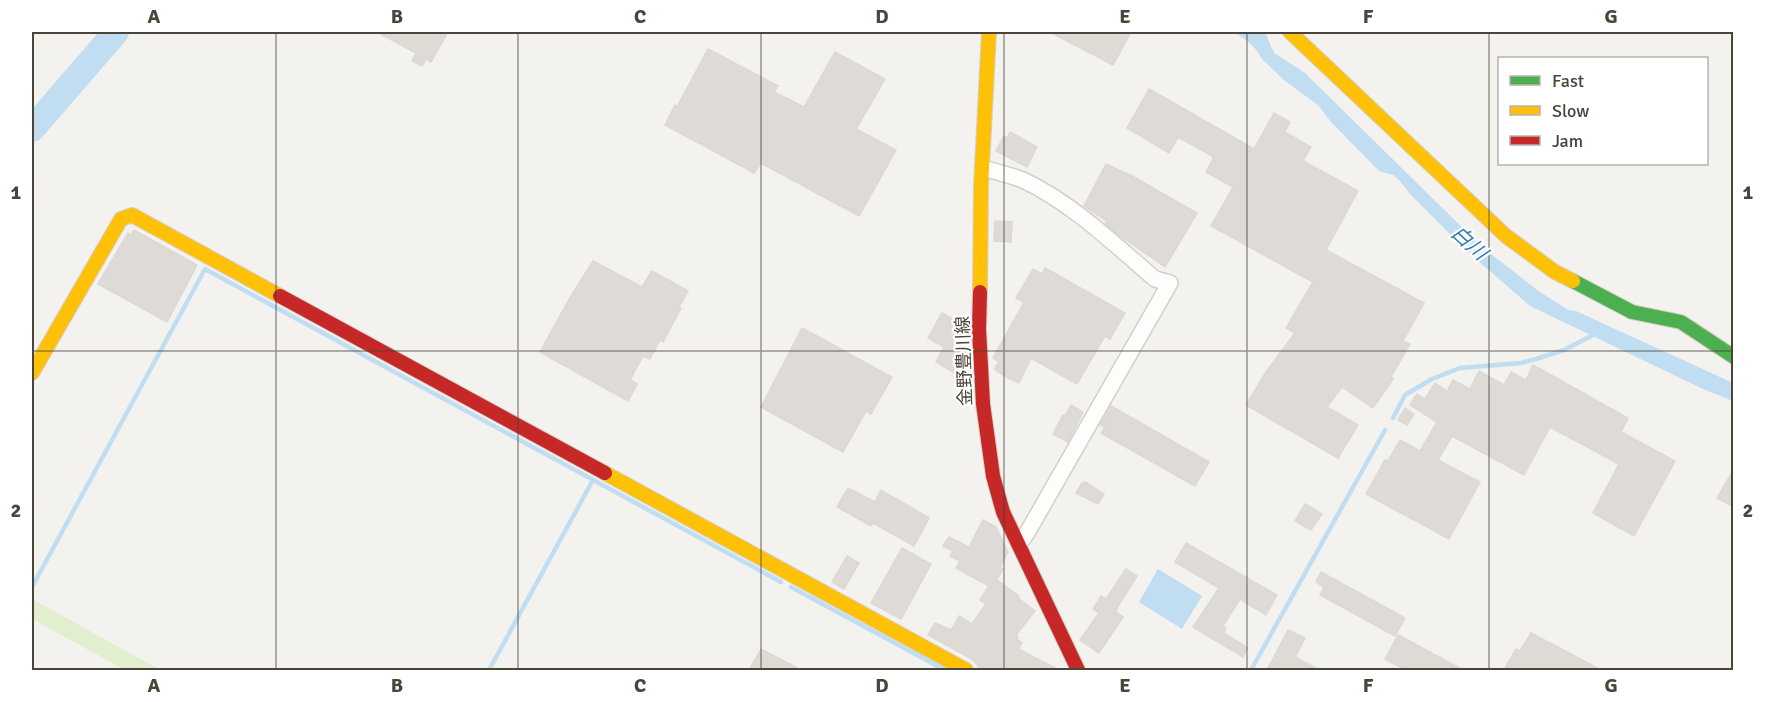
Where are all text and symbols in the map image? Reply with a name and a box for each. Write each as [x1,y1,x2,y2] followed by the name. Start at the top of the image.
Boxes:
[148,4,161,29] text: A
[391,4,403,29] text: B
[634,4,646,29] text: C
[875,4,889,29] text: D
[1119,4,1131,29] text: E
[1363,4,1374,29] text: F
[1604,4,1618,29] text: G
[1498,57,1708,165] legend
[1552,70,1584,92] text: Fast
[1552,100,1589,122] text: Slow
[1552,130,1583,152] text: Jam
[11,180,22,205] text: 1
[1743,180,1754,205] text: 1
[1446,220,1494,267] water label: 白川
[951,316,977,406] street label: 金野豊川線
[11,498,21,523] text: 2
[1743,498,1753,523] text: 2
[148,673,161,698] text: A
[391,673,403,698] text: B
[634,673,646,698] text: C
[875,673,889,698] text: D
[1119,673,1131,698] text: E
[1363,673,1374,698] text: F
[1604,673,1618,698] text: G

